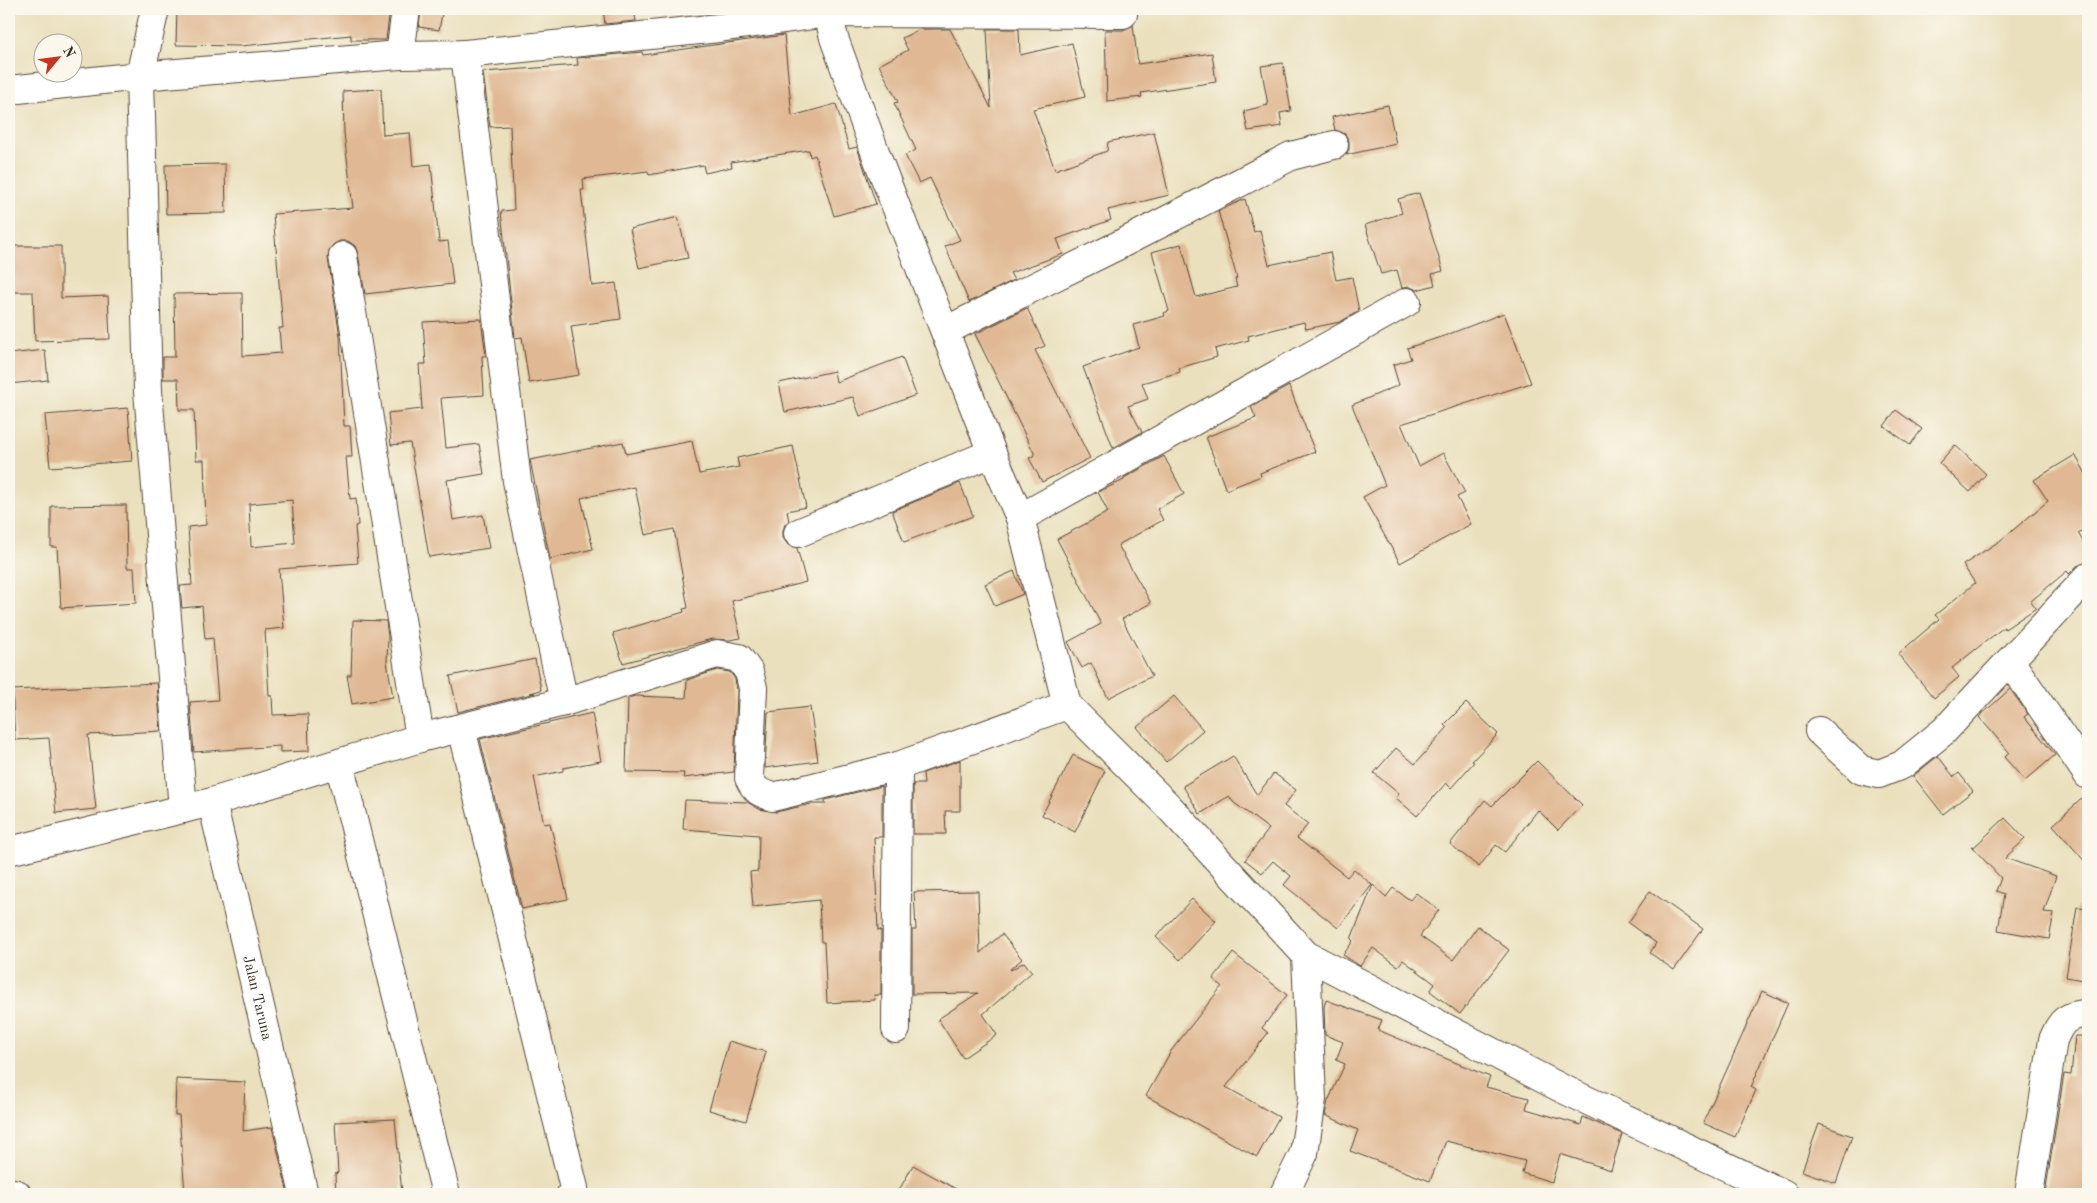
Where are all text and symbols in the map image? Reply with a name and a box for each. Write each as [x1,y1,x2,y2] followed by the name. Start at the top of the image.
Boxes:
[32,32,82,82] north arrow
[60,44,77,61] text: N
[239,954,274,1042] street label: Jalan Taruna

